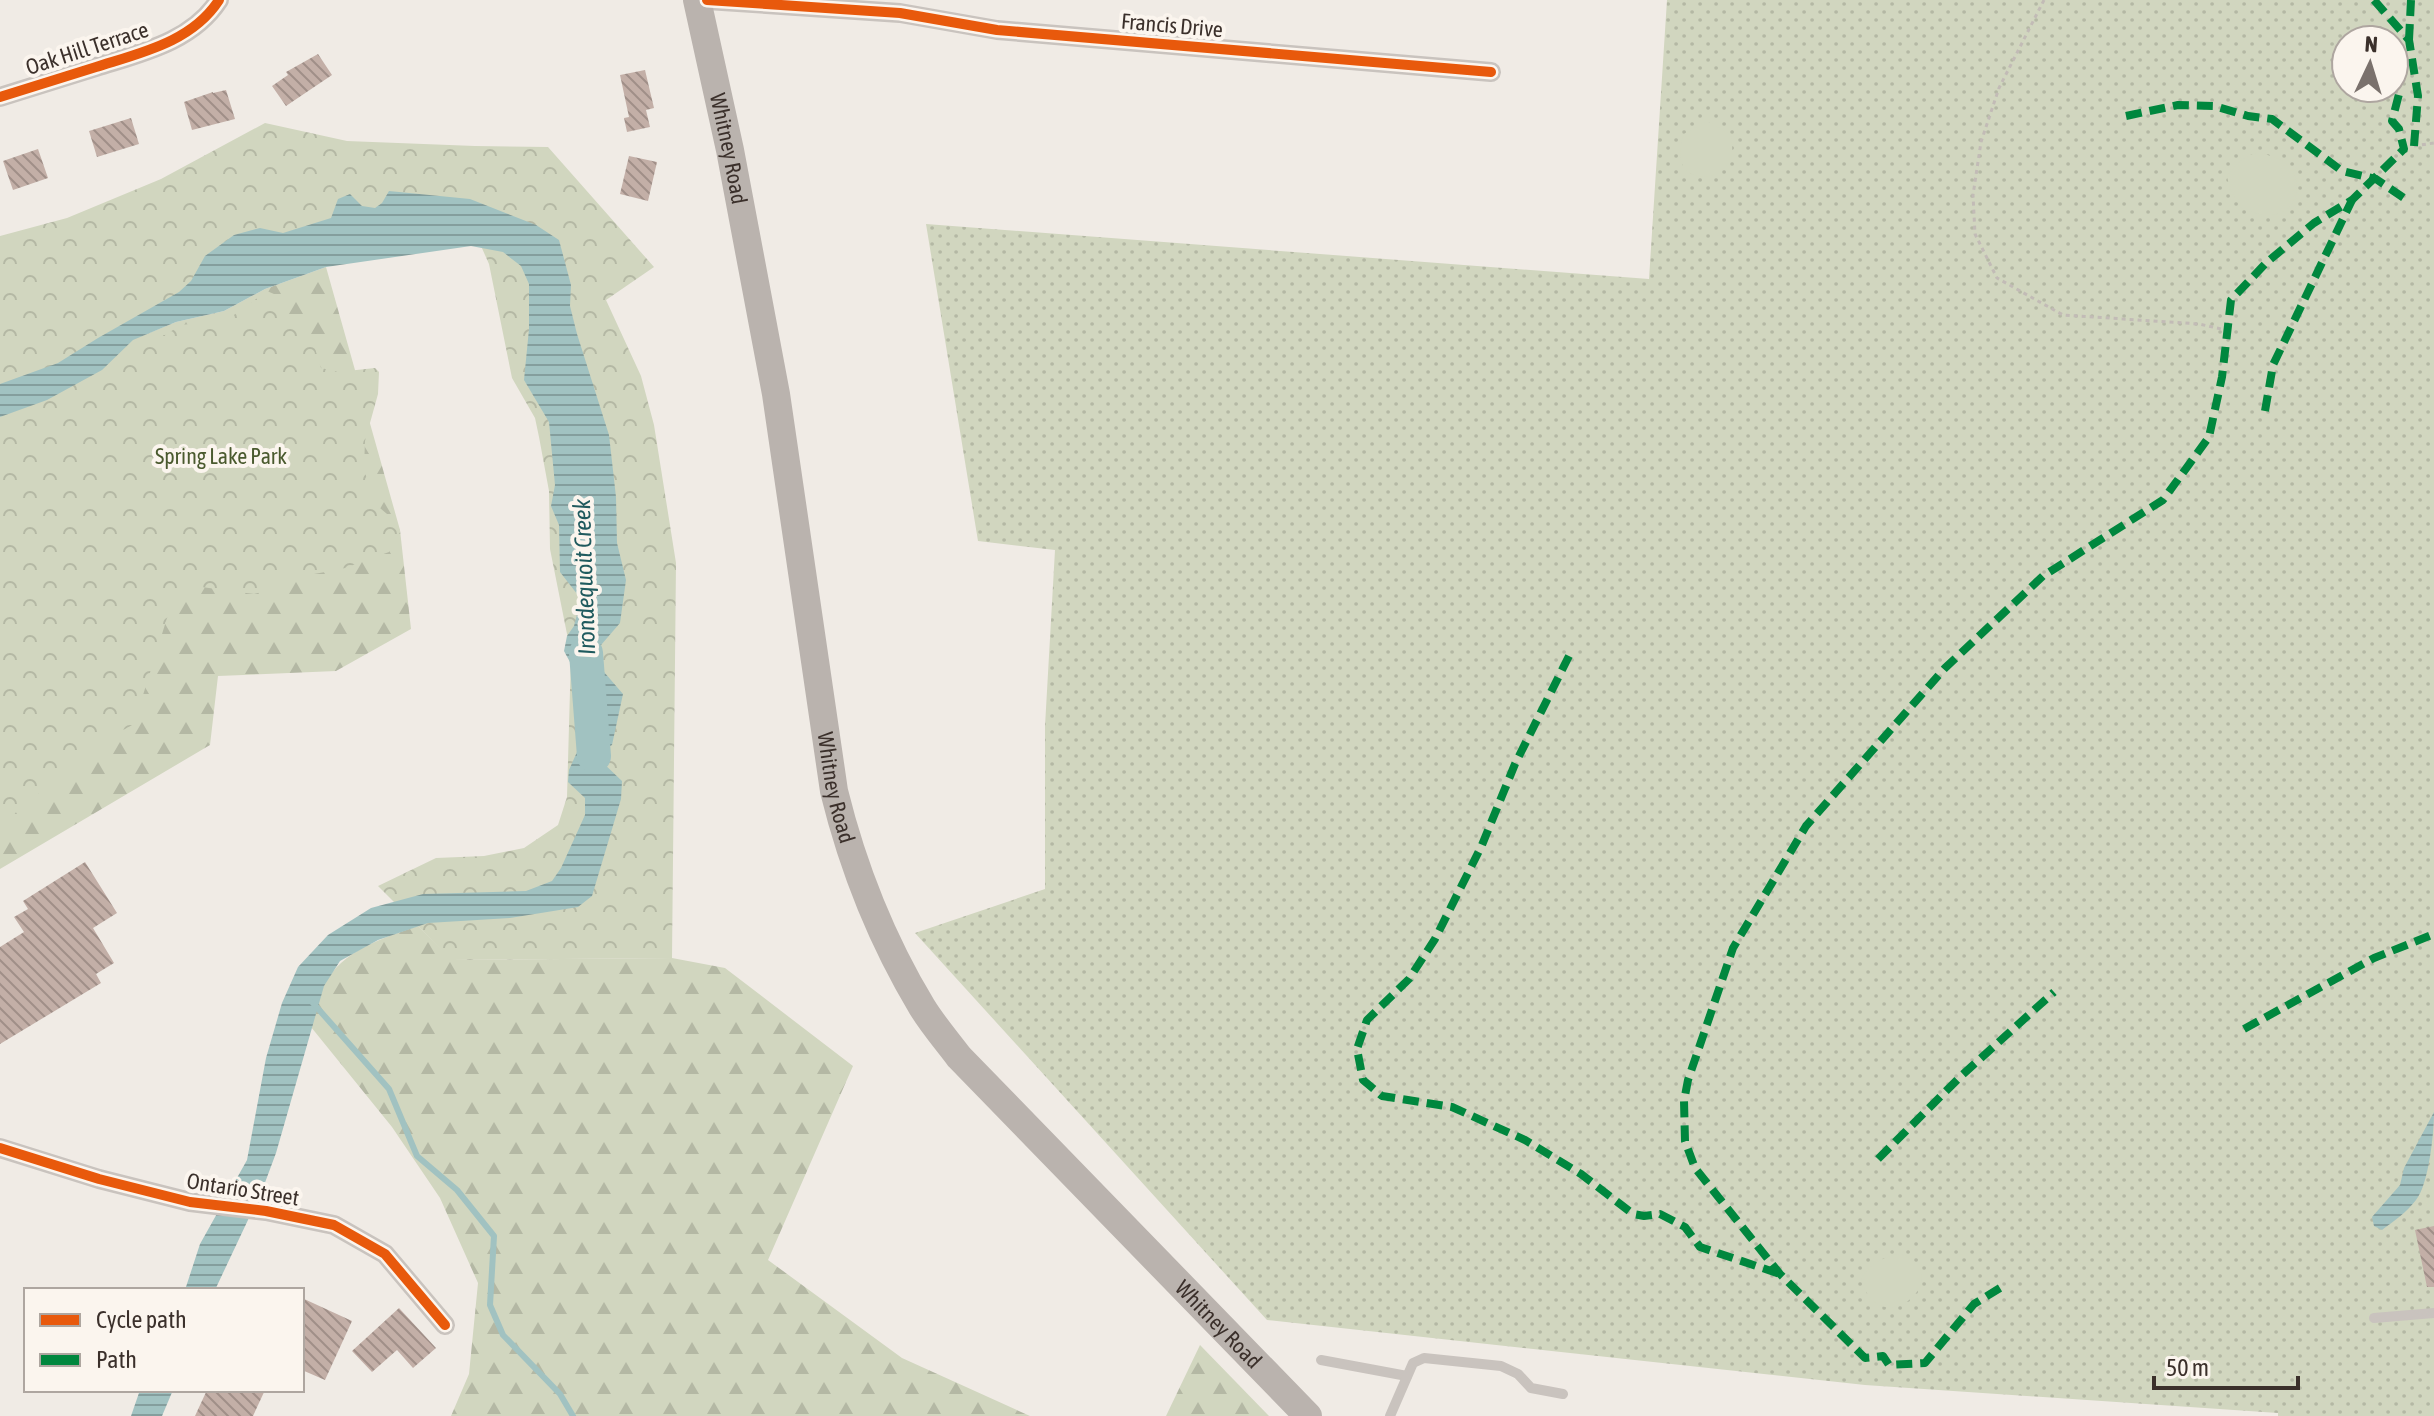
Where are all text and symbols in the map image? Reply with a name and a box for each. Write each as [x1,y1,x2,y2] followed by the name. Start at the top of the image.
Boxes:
[1120,8,1224,42] street label: Francis Drive
[22,16,152,80] street label: Oak Hill Terrace
[2330,24,2410,104] north arrow
[2364,31,2379,57] text: N
[705,91,753,206] street label: Whitney Road
[155,443,287,469] park label: Spring Lake Park
[568,498,600,656] water label: Irondequoit Creek
[813,730,861,846] street label: Whitney Road
[185,1167,301,1211] street label: Ontario Street
[1170,1275,1267,1374] street label: Whitney Road
[24,1288,304,1392] legend
[96,1306,187,1333] text: Cycle path
[2154,1340,2298,1390] scale bar
[96,1346,137,1373] text: Path
[2166,1354,2209,1381] text: 50 m

